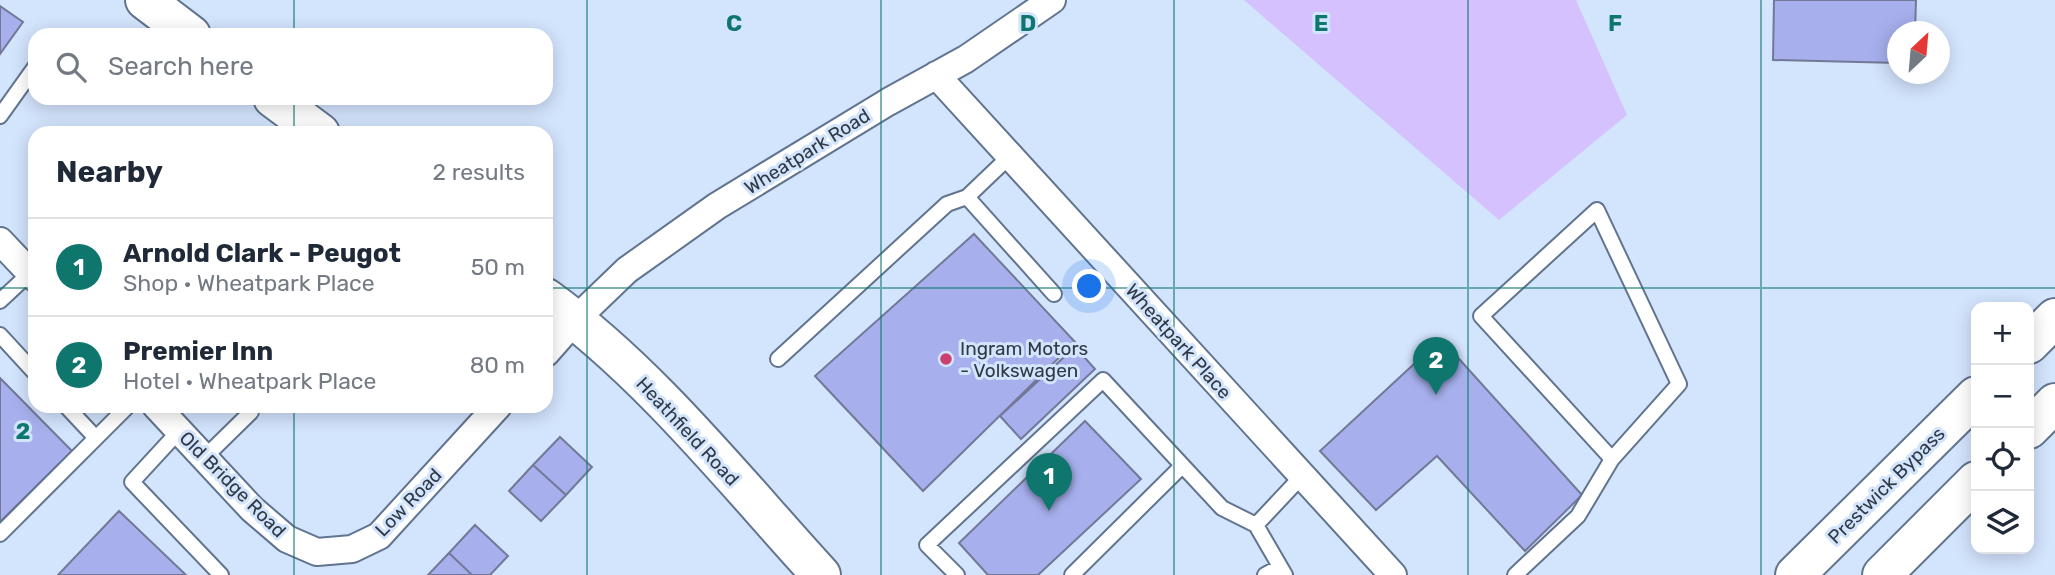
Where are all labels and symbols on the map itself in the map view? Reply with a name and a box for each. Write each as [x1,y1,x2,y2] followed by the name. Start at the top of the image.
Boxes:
[726,9,742,37] text: C
[1020,9,1036,37] text: D
[1314,9,1328,37] text: E
[1608,9,1622,37] text: F
[1887,21,1950,84] north arrow
[740,104,874,199] street label: Wheatpark Road
[1072,269,1106,303] your location
[1121,279,1236,404] street label: Wheatpark Place
[960,337,1088,382] place label: Ingram Motors - Volkswagen
[1413,337,1459,395] pin: 2
[938,351,954,367] marker: Ingram Motors - Volkswagen
[631,372,744,490] street label: Heathfield Road
[16,417,30,445] text: 2
[1823,422,1950,549] street label: Prestwick Bypass
[175,426,291,542] street label: Old Bridge Road
[1026,453,1072,511] pin: 1
[370,464,446,541] street label: Low Road

